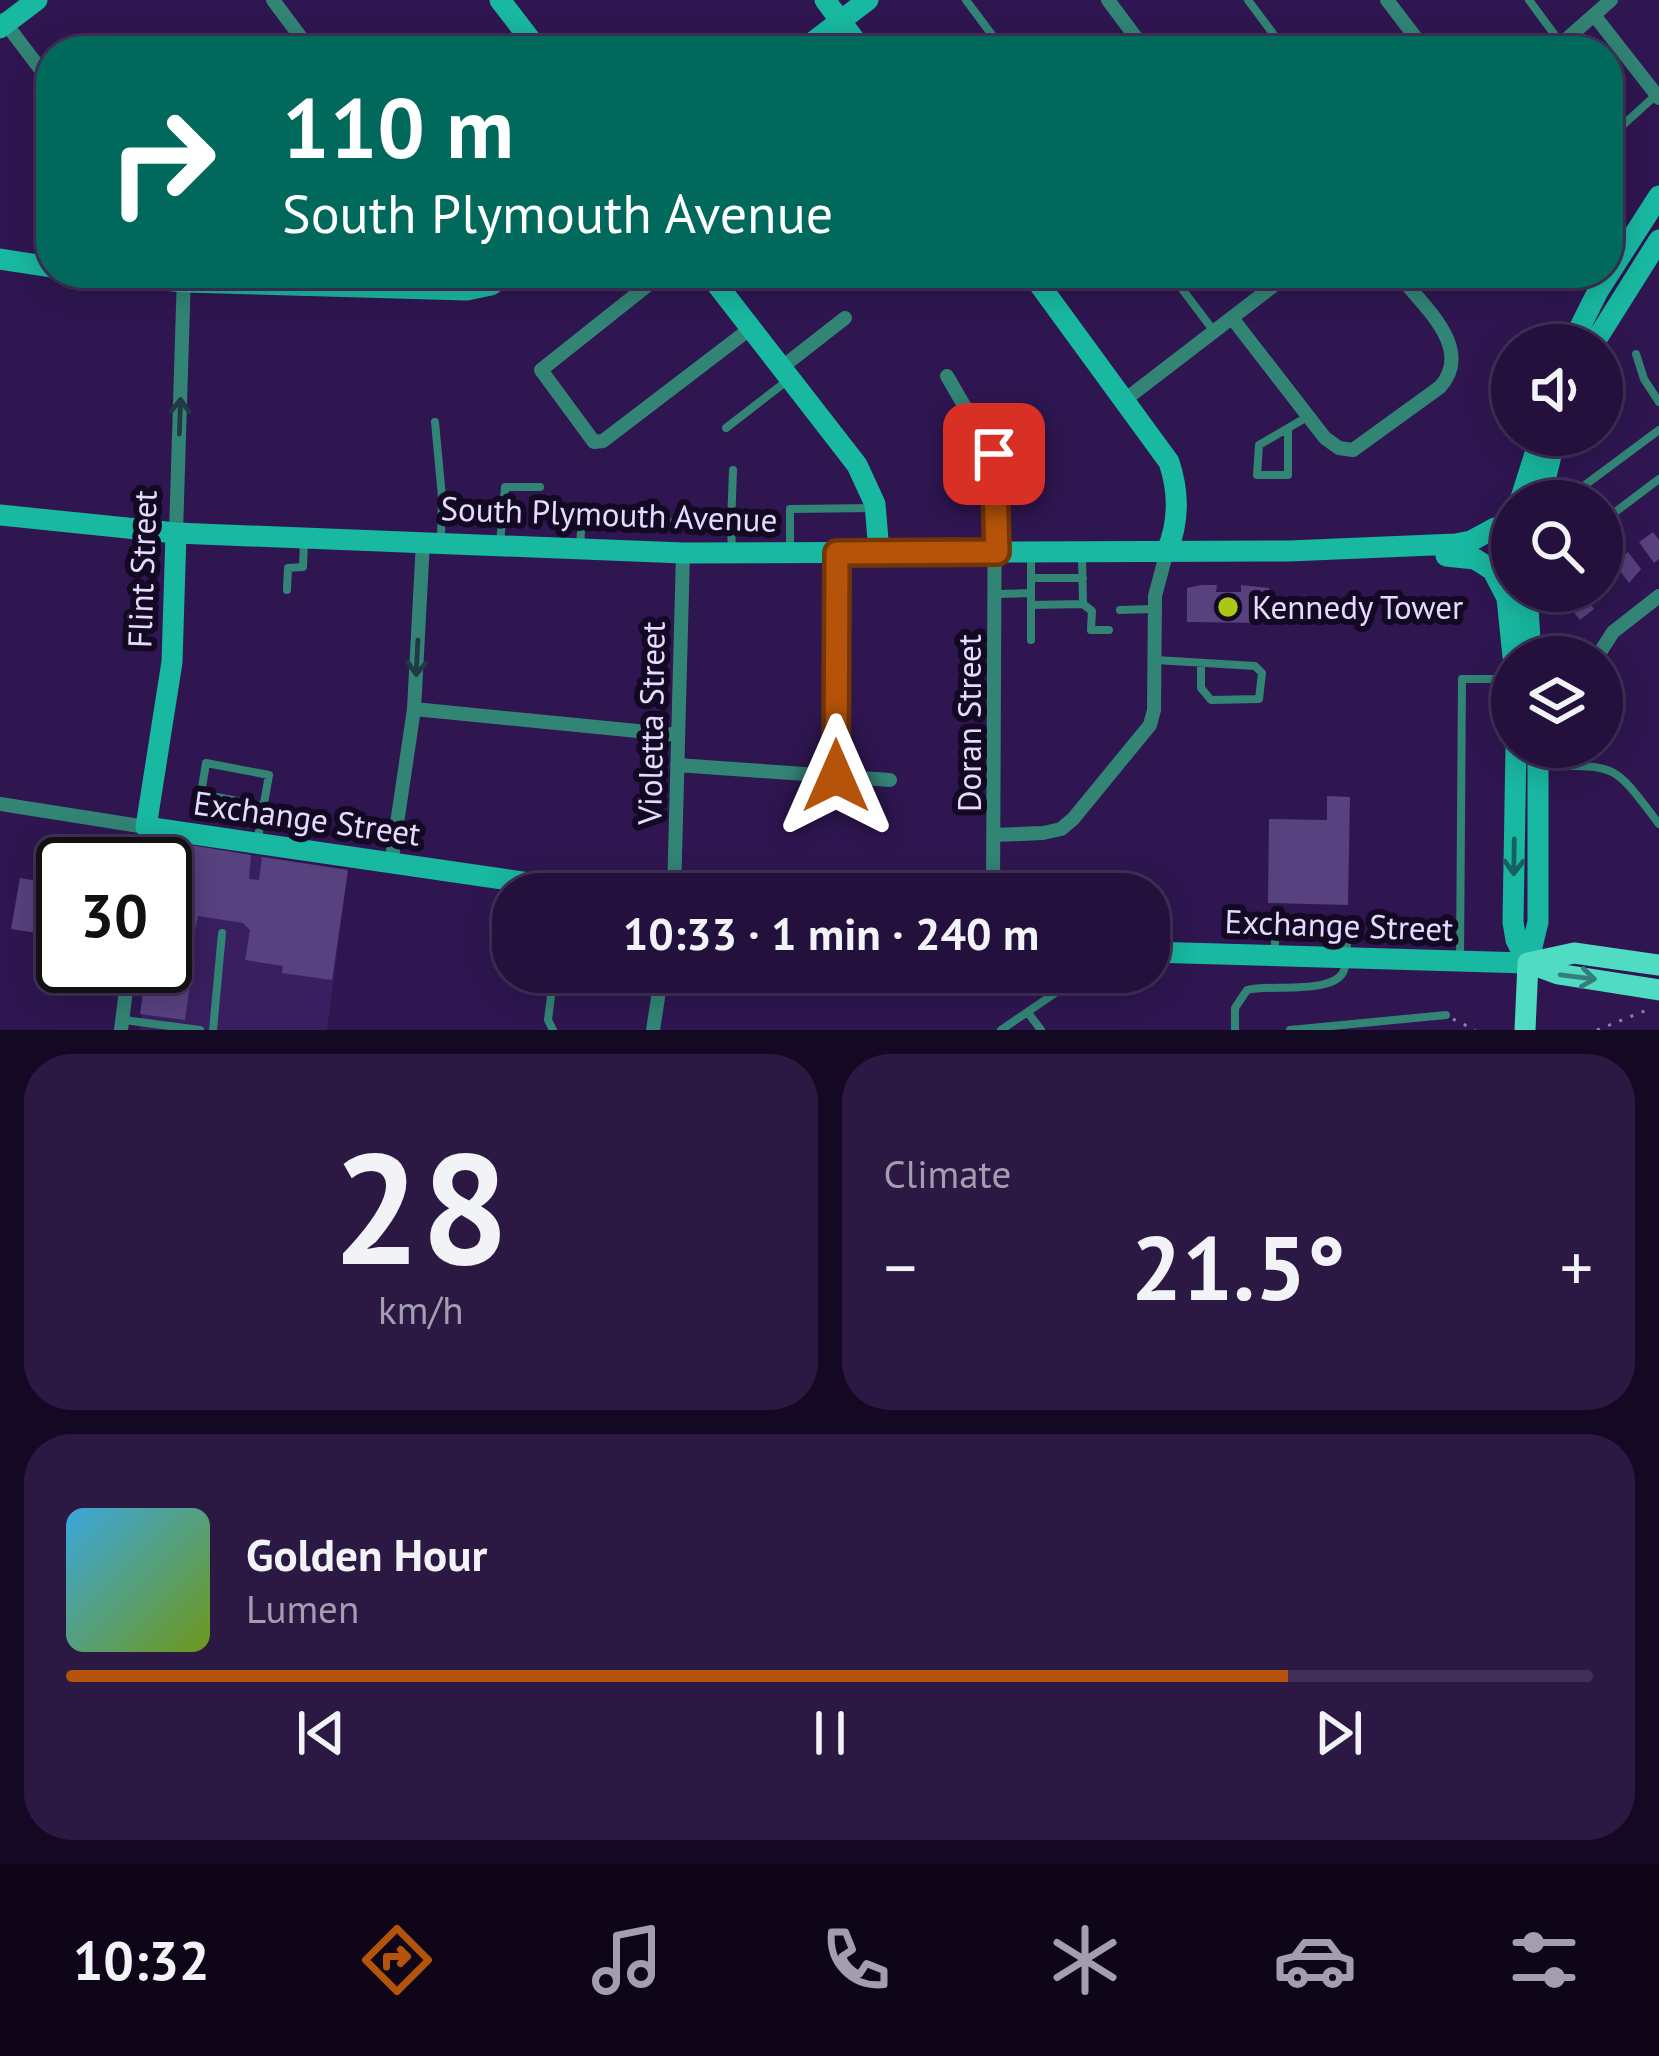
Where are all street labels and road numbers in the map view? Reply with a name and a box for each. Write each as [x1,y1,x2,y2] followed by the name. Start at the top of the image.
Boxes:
[440,486,778,541] street label: South Plymouth Avenue
[117,489,166,649] street label: Flint Street
[627,621,674,826] street label: Violetta Street
[947,634,990,812] street label: Doran Street
[191,780,423,855] street label: Exchange Street
[1224,899,1454,950] street label: Exchange Street

